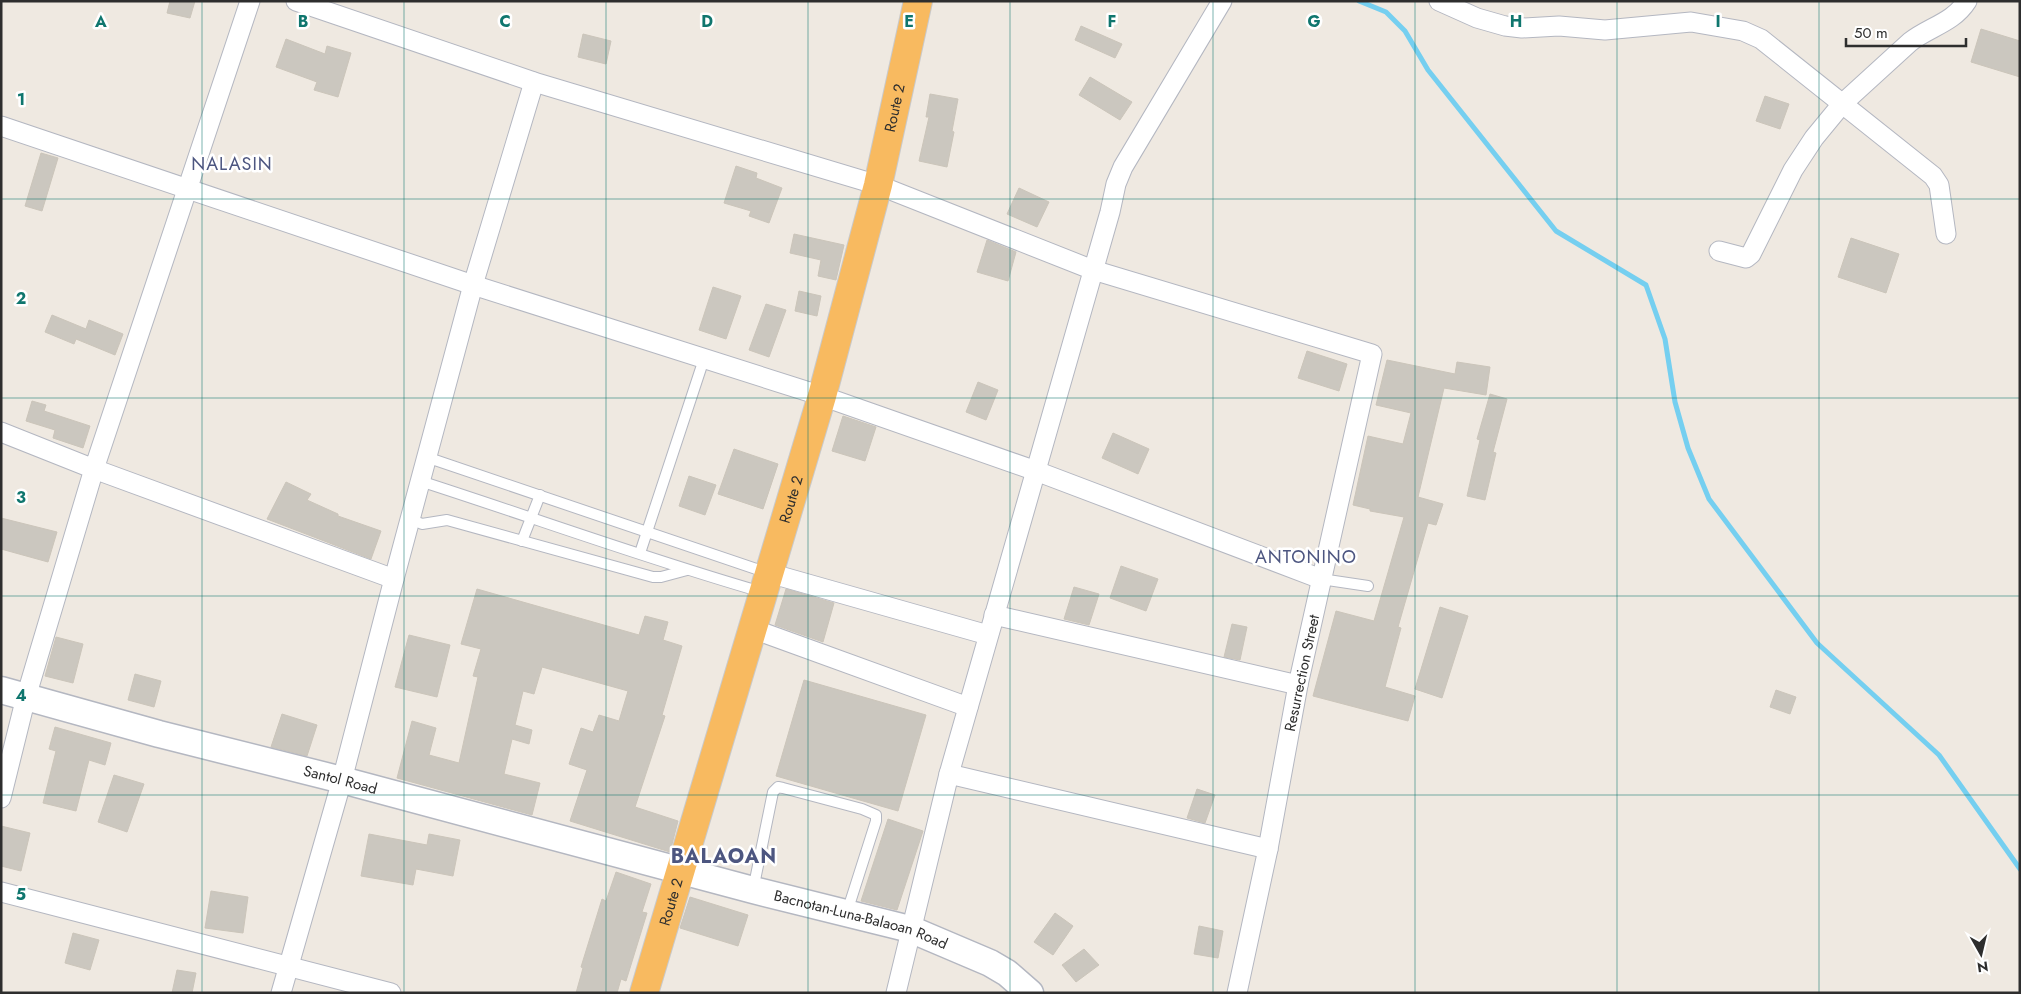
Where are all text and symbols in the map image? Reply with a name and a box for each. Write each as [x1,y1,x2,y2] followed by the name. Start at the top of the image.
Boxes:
[94,10,107,33] text: A
[298,10,308,33] text: B
[499,10,511,33] text: C
[701,10,713,33] text: D
[904,10,914,33] text: E
[1108,10,1116,33] text: F
[1307,10,1321,33] text: G
[1510,10,1522,33] text: H
[1715,10,1721,33] text: I
[1846,15,1966,47] scale bar
[1854,22,1888,44] text: 50 m
[879,82,911,134] street label: Route 2
[17,88,25,111] text: 1
[191,151,273,177] district label: NALASIN
[16,287,26,310] text: 2
[774,473,809,526] street label: Route 2
[16,486,26,509] text: 3
[1255,544,1357,570] district label: ANTONINO
[1279,612,1325,733] street label: Resurrection Street
[15,684,27,707] text: 4
[301,760,380,800] street label: Santol Road
[671,842,777,871] district label: BALAOAN
[654,875,689,929] street label: Route 2
[16,883,26,906] text: 5
[772,885,951,955] street label: Bacnotan-Luna-Balaoan Road
[1956,929,2006,979] north arrow
[1976,956,1990,978] text: N

